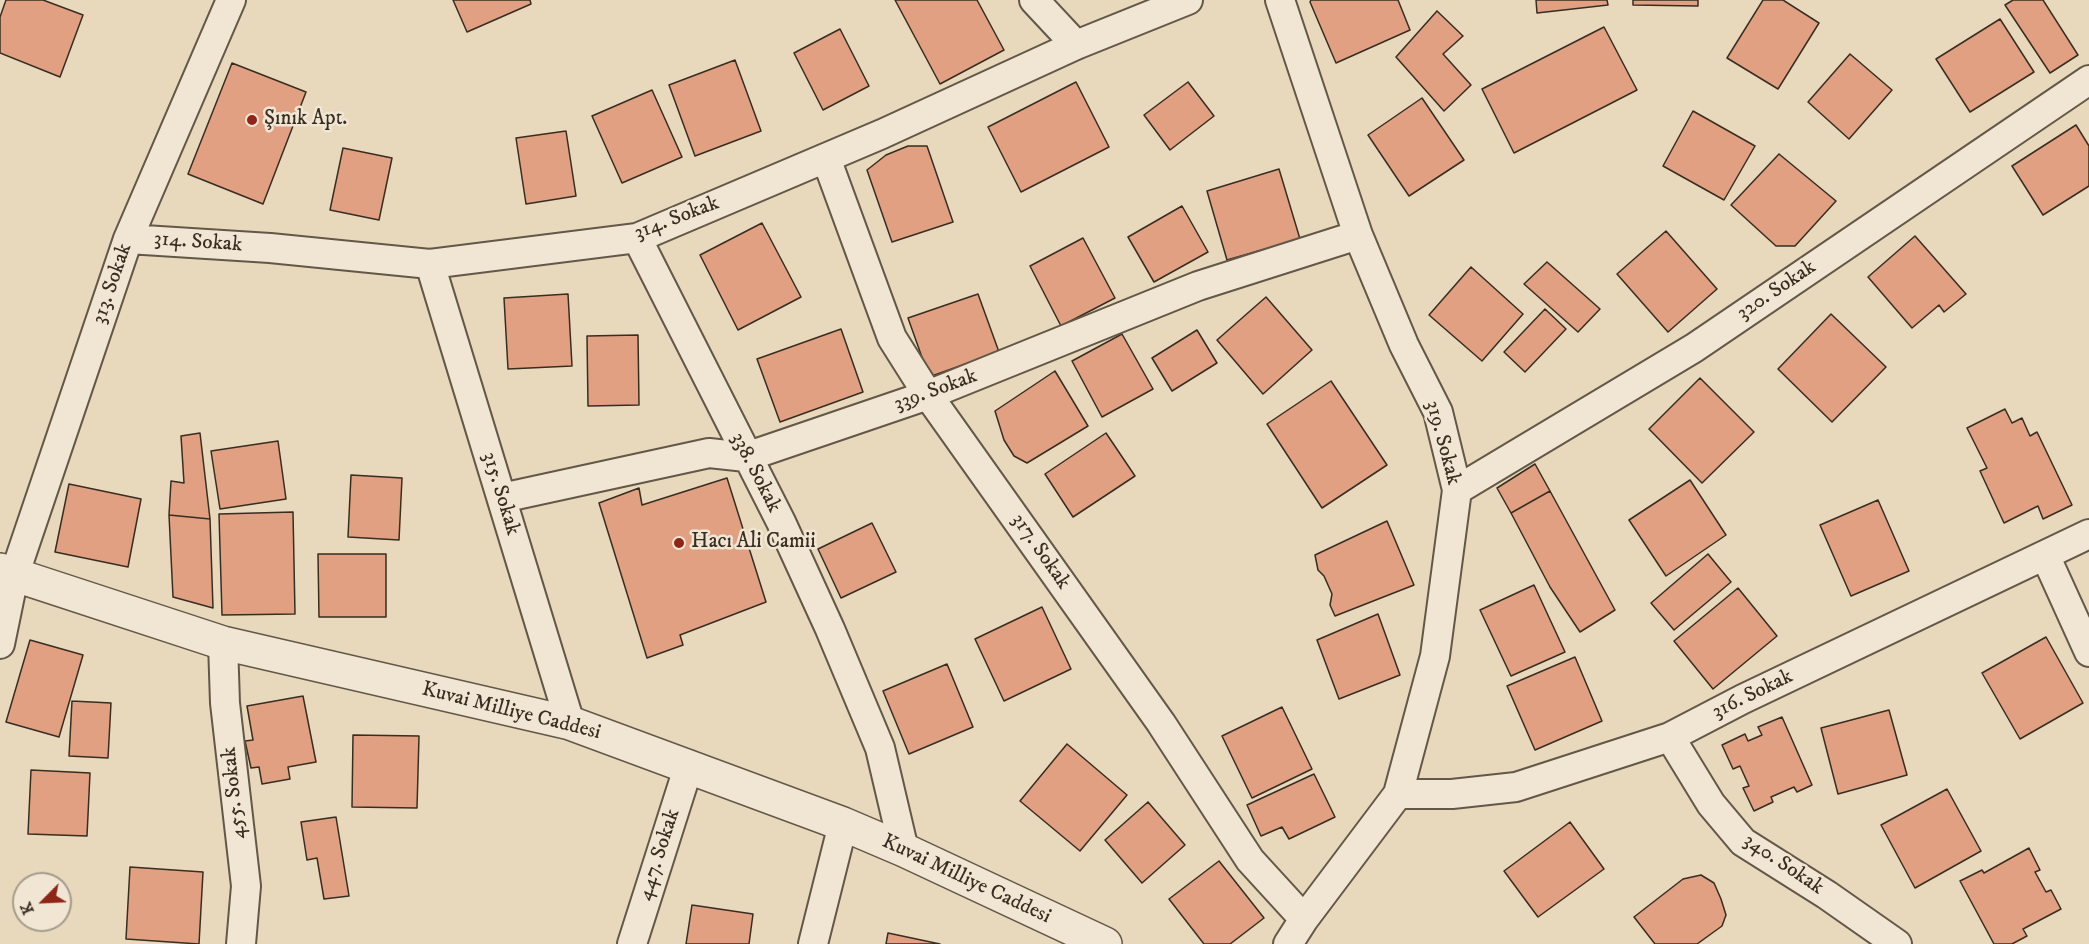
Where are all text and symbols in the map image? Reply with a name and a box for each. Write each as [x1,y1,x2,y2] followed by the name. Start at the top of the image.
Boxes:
[264,107,347,133] place label: Şınık Apt.
[245,113,259,127] marker: Şınık Apt.
[631,191,723,247] street label: 314. Sokak
[153,227,243,259] street label: 314. Sokak
[87,240,139,328] street label: 313. Sokak
[1733,255,1821,327] street label: 320. Sokak
[891,364,981,418] street label: 339. Sokak
[1419,398,1465,488] street label: 319. Sokak
[724,429,786,517] street label: 338. Sokak
[475,449,525,539] street label: 315. Sokak
[1005,509,1075,595] street label: 317. Sokak
[691,530,816,556] place label: Hacı Ali Camii
[672,536,686,550] marker: Hacı Ali Camii
[1708,665,1798,725] street label: 316. Sokak
[419,678,603,746] street label: Kuvai Milliye Caddesi
[218,746,252,840] street label: 455. Sokak
[633,806,687,904] street label: 447. Sokak
[1738,829,1828,901] street label: 340. Sokak
[877,830,1055,930] street label: Kuvai Milliye Caddesi
[12,872,72,932] north arrow
[16,899,39,918] text: K

